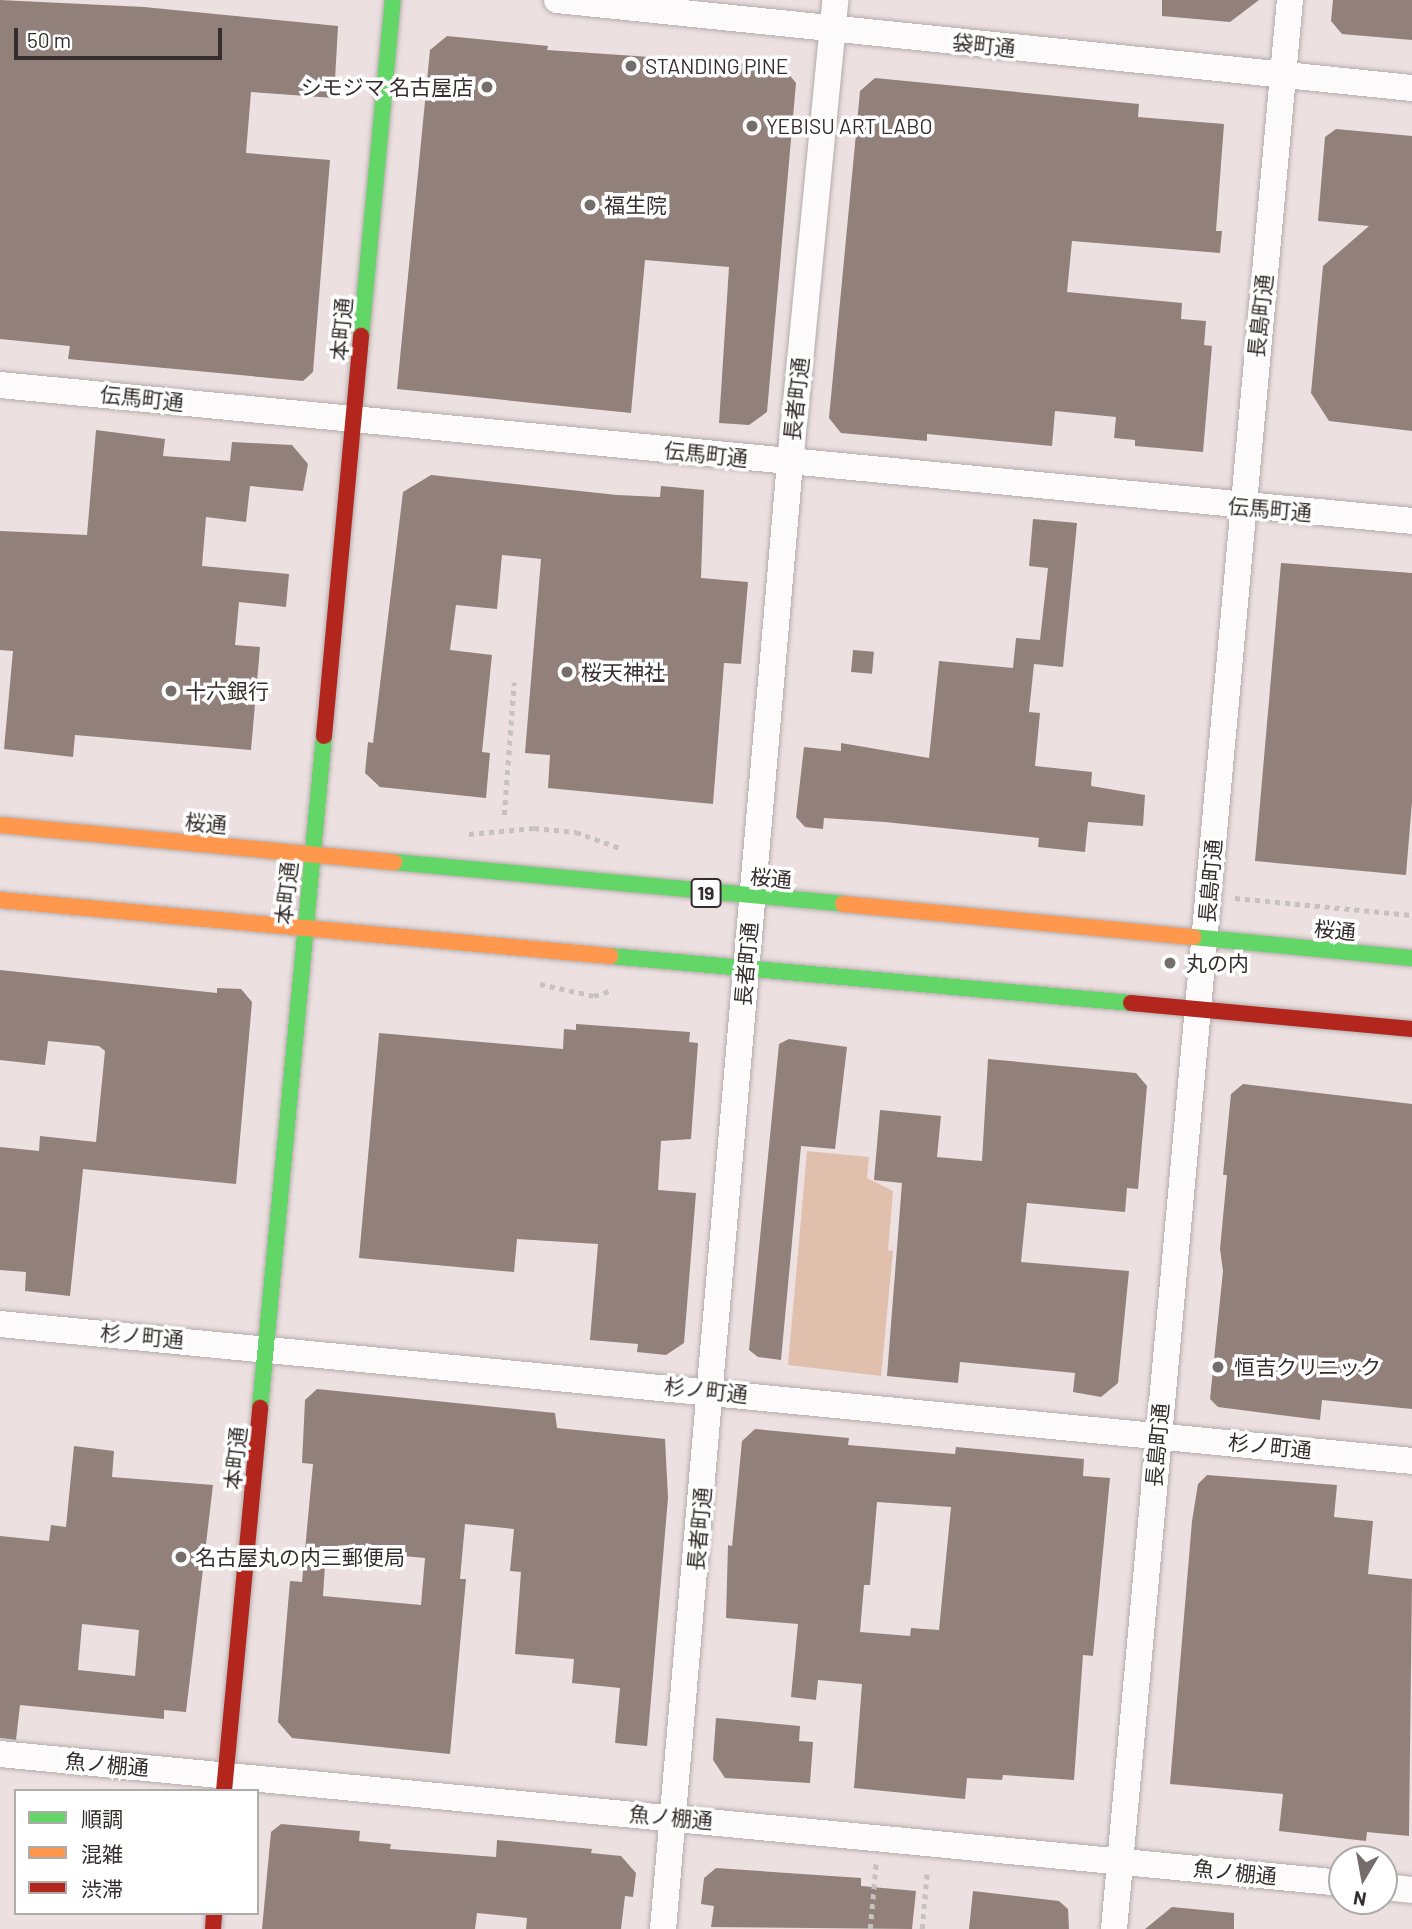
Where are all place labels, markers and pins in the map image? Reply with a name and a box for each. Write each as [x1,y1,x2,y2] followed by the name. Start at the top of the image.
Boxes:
[645,53,788,79] place label: STANDING PINE
[623,58,639,74] marker: STANDING PINE
[301,74,473,100] place label: シモジマ 名古屋店
[479,79,495,95] marker: シモジマ 名古屋店
[766,113,932,139] place label: YEBISU ART LABO
[744,118,760,134] marker: YEBISU ART LABO
[604,192,667,218] place label: 福生院
[582,197,598,213] marker: 福生院
[581,659,665,685] place label: 桜天神社
[559,664,575,680] marker: 桜天神社
[185,678,269,704] place label: 十六銀行
[163,683,179,699] marker: 十六銀行
[1186,950,1249,976] place label: 丸の内
[1160,953,1180,973] marker: 丸の内
[1234,1354,1381,1380] place label: 恒吉クリニック
[1208,1357,1228,1377] marker: 恒吉クリニック
[195,1544,405,1570] place label: 名古屋丸の内三郵便局
[173,1549,189,1565] marker: 名古屋丸の内三郵便局

